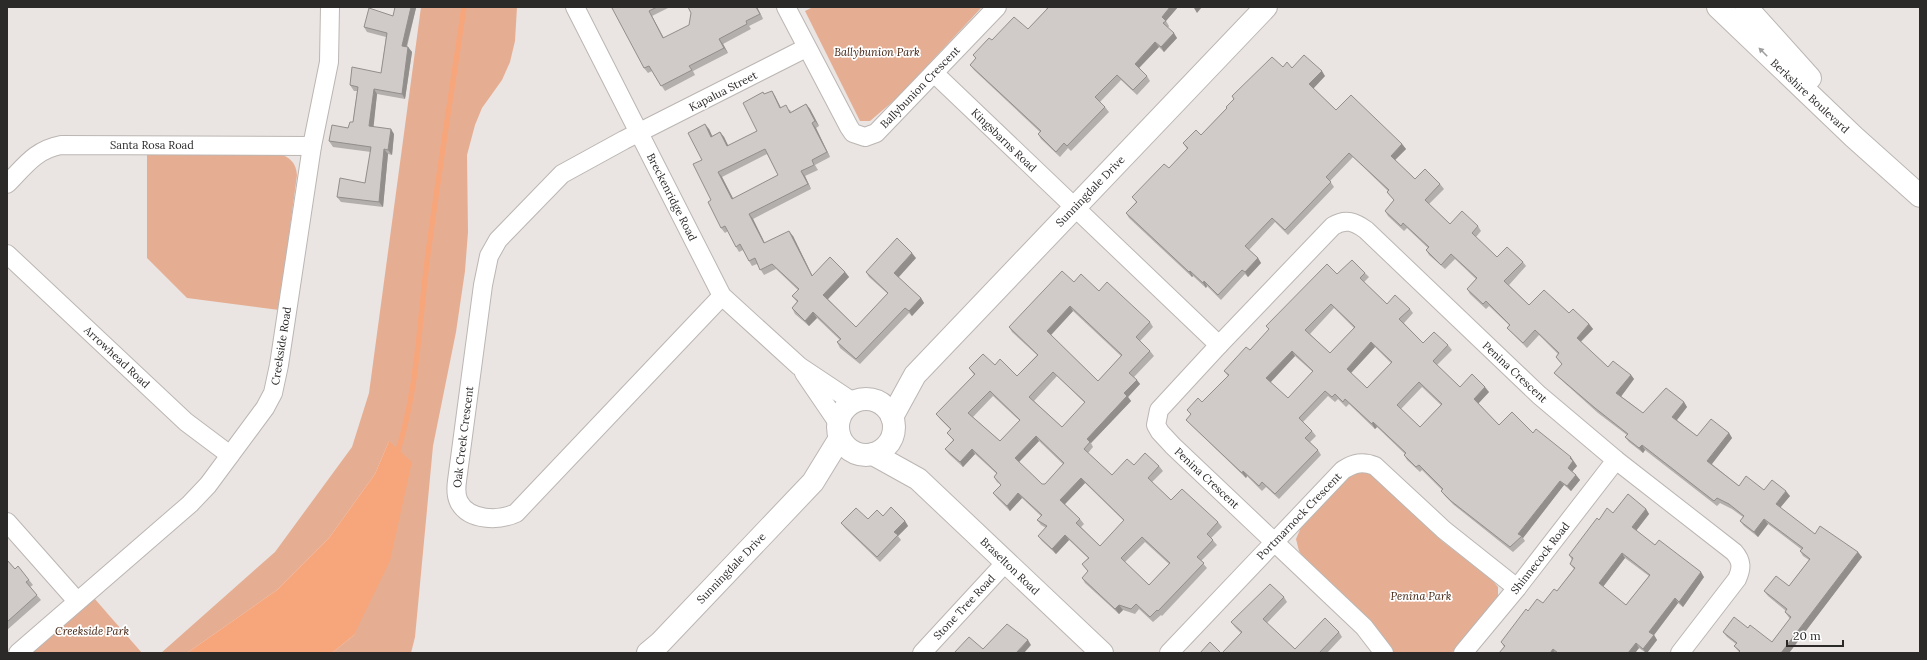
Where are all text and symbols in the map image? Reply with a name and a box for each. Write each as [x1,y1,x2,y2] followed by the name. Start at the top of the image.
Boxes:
[877,42,963,131] street label: Ballybunion Crescent
[834,45,920,59] park label: Ballybunion Park
[1758,47,1768,57] one-way arrow
[1768,56,1853,136] street label: Berkshire Boulevard
[687,67,760,114] street label: Kapalua Street
[968,105,1040,175] street label: Kingsbarns Road
[110,138,194,152] street label: Santa Rosa Road
[644,151,700,244] street label: Breckenridge Road
[1052,152,1128,229] street label: Sunningdale Drive
[268,305,294,386] street label: Creekside Road
[81,322,153,391] street label: Arrowhead Road
[1480,338,1551,406] street label: Penina Crescent
[450,385,476,489] street label: Oak Creek Crescent
[1172,444,1243,512] street label: Penina Crescent
[1254,469,1345,563] street label: Portmarnock Crescent
[1508,519,1573,597] street label: Shinnecock Road
[693,529,769,606] street label: Sunningdale Drive
[977,534,1043,598] street label: Braselton Road
[930,571,998,643] street label: Stone Tree Road
[1391,589,1452,603] park label: Penina Park
[1787,622,1843,648] scale bar
[55,624,129,638] park label: Creekside Park
[1793,628,1821,643] text: 20 m

